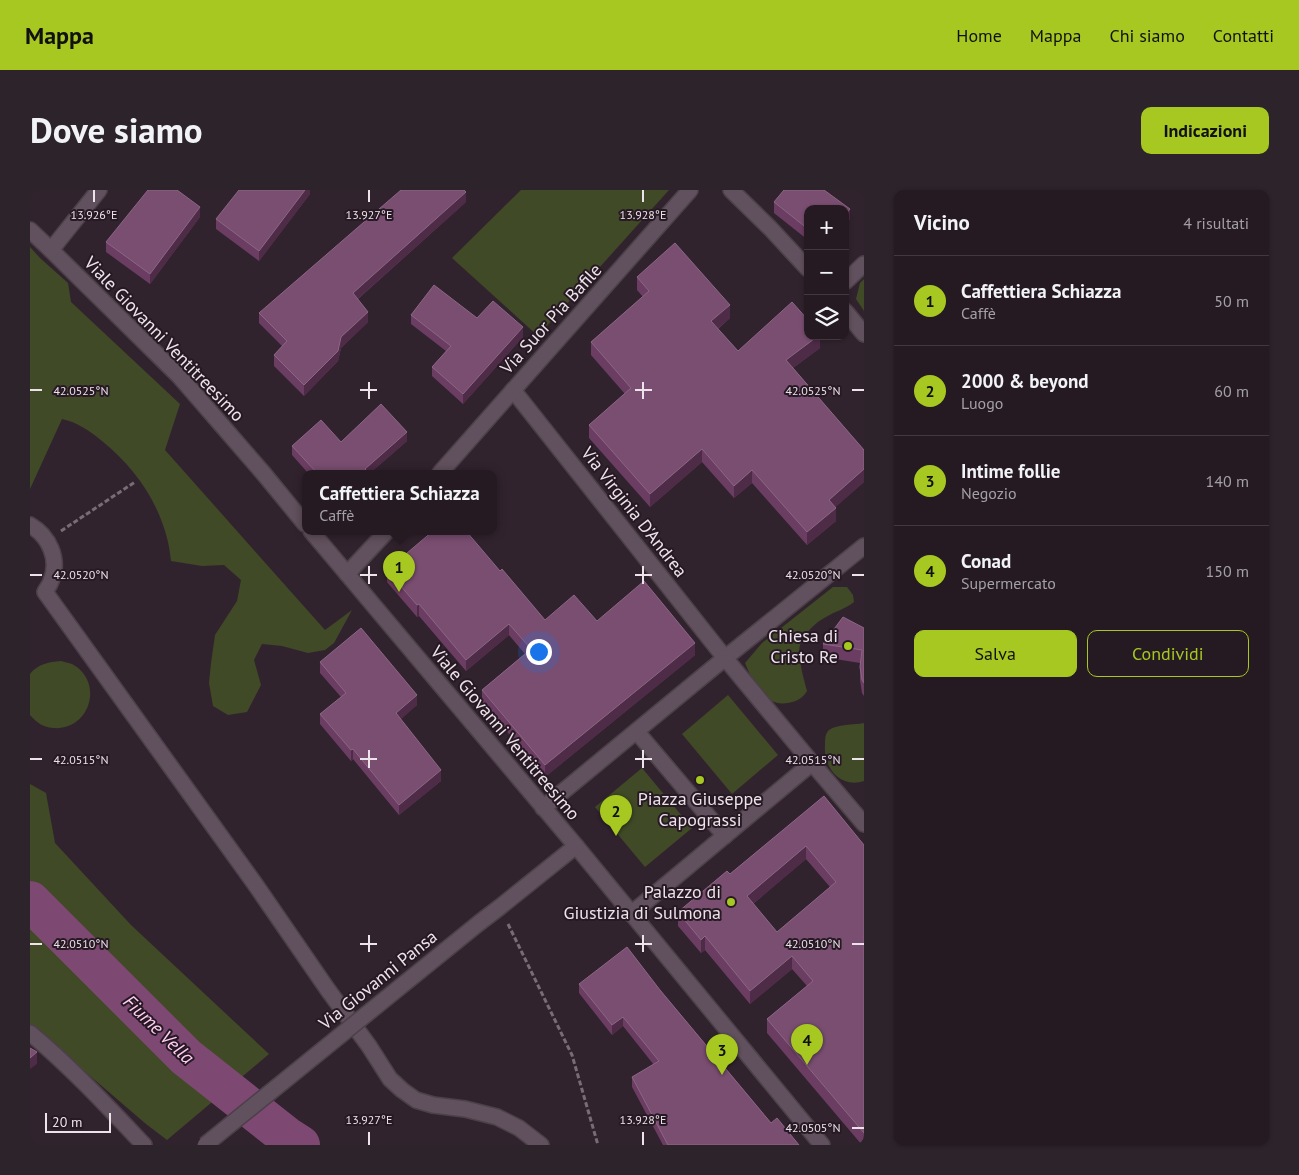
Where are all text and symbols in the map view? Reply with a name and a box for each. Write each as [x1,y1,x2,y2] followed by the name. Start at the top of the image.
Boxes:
[25,20,94,51] text: Mappa
[956,24,1002,47] text: Home
[1030,24,1081,47] text: Mappa
[1109,24,1185,47] text: Chi siamo
[1213,24,1274,47] text: Contatti
[30,107,203,153] text: Dove siamo
[1141,107,1269,154] button: Indicazioni
[804,205,849,340] map controls
[804,205,849,250] button: +
[71,207,117,222] text: 13.926°E
[346,207,392,222] text: 13.927°E
[620,207,666,222] text: 13.928°E
[914,209,970,236] text: Vicino
[1183,213,1249,233] text: 4 risultati
[79,250,249,426] street label: Viale Giovanni Ventitreesimo
[804,250,849,295] button: −
[494,259,606,379] street label: Via Suor Pia Bafile
[961,279,1121,303] text: Caffettiera Schiazza
[925,291,935,311] text: 1
[1214,291,1249,311] text: 50 m
[804,295,849,340] button: layers
[961,303,996,323] text: Caffè
[961,369,1089,393] text: 2000 & beyond
[925,381,935,401] text: 2
[1214,381,1249,401] text: 60 m
[54,383,108,398] text: 42.0525°N
[786,383,840,398] text: 42.0525°N
[961,393,1003,413] text: Luogo
[576,441,693,582] street label: Via Virginia D'Andrea
[961,459,1060,483] text: Intime follie
[302,470,497,535] popup
[925,471,935,491] text: 3
[1206,471,1249,491] text: 140 m
[319,481,480,505] text: Caffettiera Schiazza
[961,483,1017,503] text: Negozio
[319,505,354,525] text: Caffè
[961,549,1011,573] text: Conad
[383,551,415,592] pin: 1
[925,561,935,581] text: 4
[1206,561,1249,581] text: 150 m
[54,567,108,582] text: 42.0520°N
[786,567,840,582] text: 42.0520°N
[961,573,1056,593] text: Supermercato
[768,624,838,668] place label: Chiesa di Cristo Re
[914,630,1077,677] button: Salva
[1087,630,1249,677] button: Condividi
[526,639,552,665] your location
[425,640,585,825] street label: Viale Giovanni Ventitreesimo
[842,640,854,652] marker: Chiesa di Cristo Re
[54,752,108,767] text: 42.0515°N
[786,752,840,767] text: 42.0515°N
[694,774,706,786] marker: Piazza Giuseppe Capograssi
[638,787,762,831] place label: Piazza Giuseppe Capograssi
[600,795,632,836] pin: 2
[563,880,721,924] place label: Palazzo di Giustizia di Sulmona
[725,896,737,908] marker: Palazzo di Giustizia di Sulmona
[313,925,442,1035] street label: Via Giovanni Pansa
[54,936,108,951] text: 42.0510°N
[786,936,840,951] text: 42.0510°N
[118,989,200,1069] water label: Fiume Vella
[791,1024,823,1065] pin: 4
[706,1034,738,1075] pin: 3
[45,1110,111,1133] scale bar
[346,1112,392,1127] text: 13.927°E
[620,1112,666,1127] text: 13.928°E
[52,1113,82,1131] text: 20 m
[786,1120,840,1135] text: 42.0505°N

